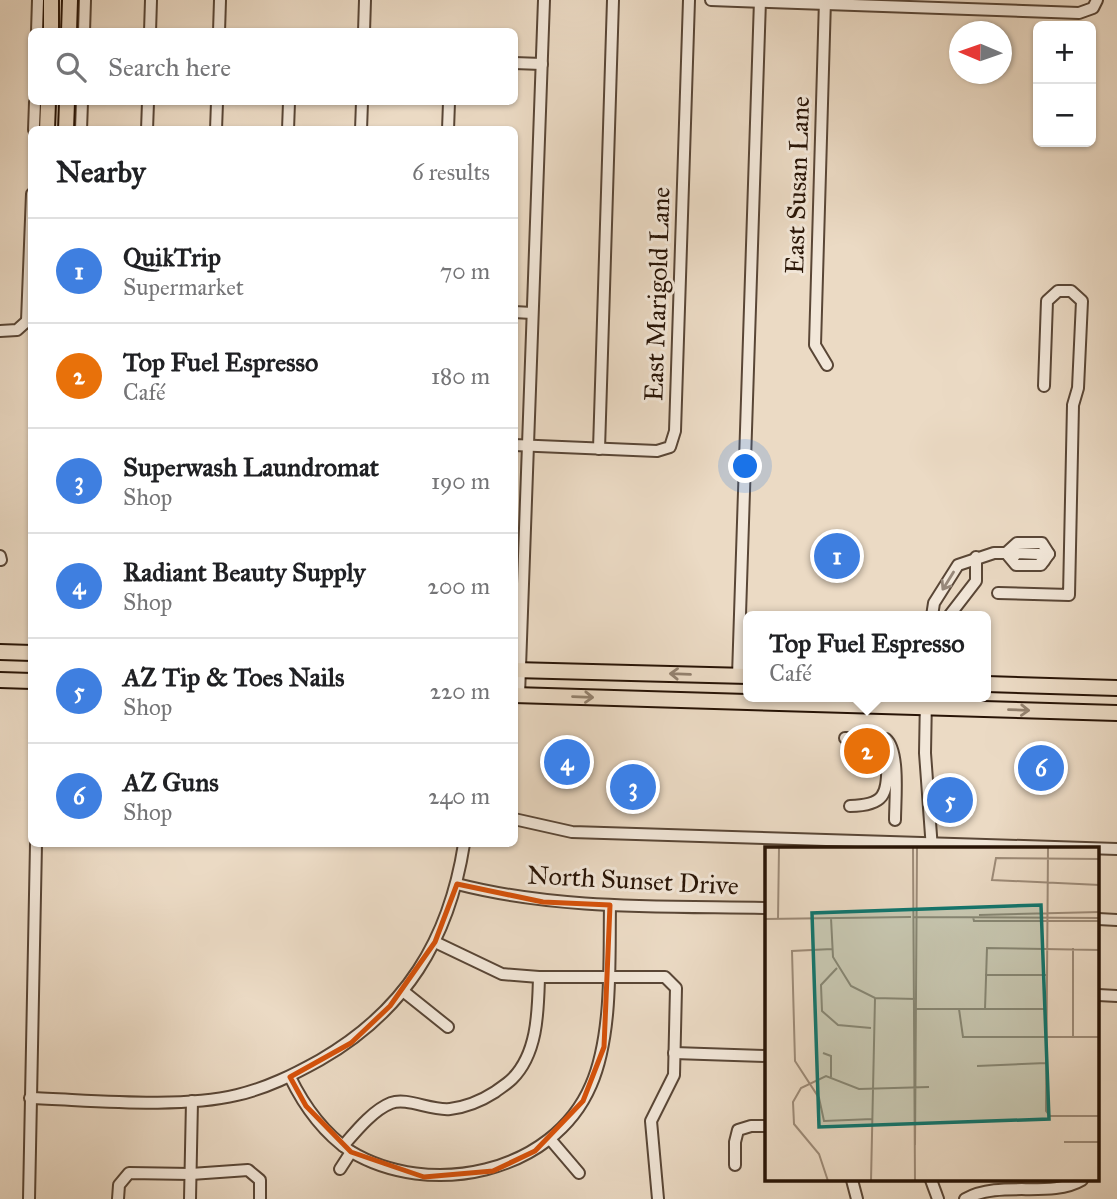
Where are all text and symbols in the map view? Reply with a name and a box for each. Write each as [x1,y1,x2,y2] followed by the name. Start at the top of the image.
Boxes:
[949,21,1012,84] north arrow
[1033,21,1096,147] map controls
[1033,21,1096,84] button: +
[28,28,518,105] search box
[52,48,90,86] icon: search
[108,51,231,83] text: Search here
[1033,84,1096,147] button: −
[778,95,816,274] street label: East Susan Lane
[56,154,146,190] text: Nearby
[412,158,490,186] text: 6 results
[637,186,677,402] street label: East Marigold Lane
[123,241,221,273] text: QuikTrip
[74,257,84,285] text: 1
[440,257,490,285] text: 70 m
[123,273,244,301] text: Supermarket
[123,346,318,378] text: Top Fuel Espresso
[73,362,85,390] text: 2
[431,362,490,390] text: 180 m
[123,378,166,406] text: Café
[728,449,762,483] your location
[123,451,379,483] text: Superwash Laundromat
[74,467,84,495] text: 3
[431,467,490,495] text: 190 m
[123,483,172,511] text: Shop
[814,530,860,582] pin: 1
[123,556,366,588] text: Radiant Beauty Supply
[940,571,955,590] one-way arrow
[73,572,85,600] text: 4
[428,572,490,600] text: 200 m
[123,588,172,616] text: Shop
[743,611,991,702] popup
[769,627,965,659] text: Top Fuel Espresso
[769,659,812,687] text: Café
[123,661,345,693] text: AZ Tip & Toes Nails
[669,668,692,681] one-way arrow
[74,677,84,705] text: 5
[430,677,490,705] text: 220 m
[571,690,594,703] one-way arrow
[123,693,172,721] text: Shop
[1007,703,1030,716] one-way arrow
[844,725,890,777] pin: 2
[544,736,590,788] pin: 4
[1018,742,1064,794] pin: 6
[610,761,656,813] pin: 3
[123,766,219,798] text: AZ Guns
[927,774,973,826] pin: 5
[73,782,85,810] text: 6
[428,782,490,810] text: 240 m
[123,798,172,826] text: Shop
[765,847,1100,1182] inset map
[526,858,740,902] street label: North Sunset Drive

